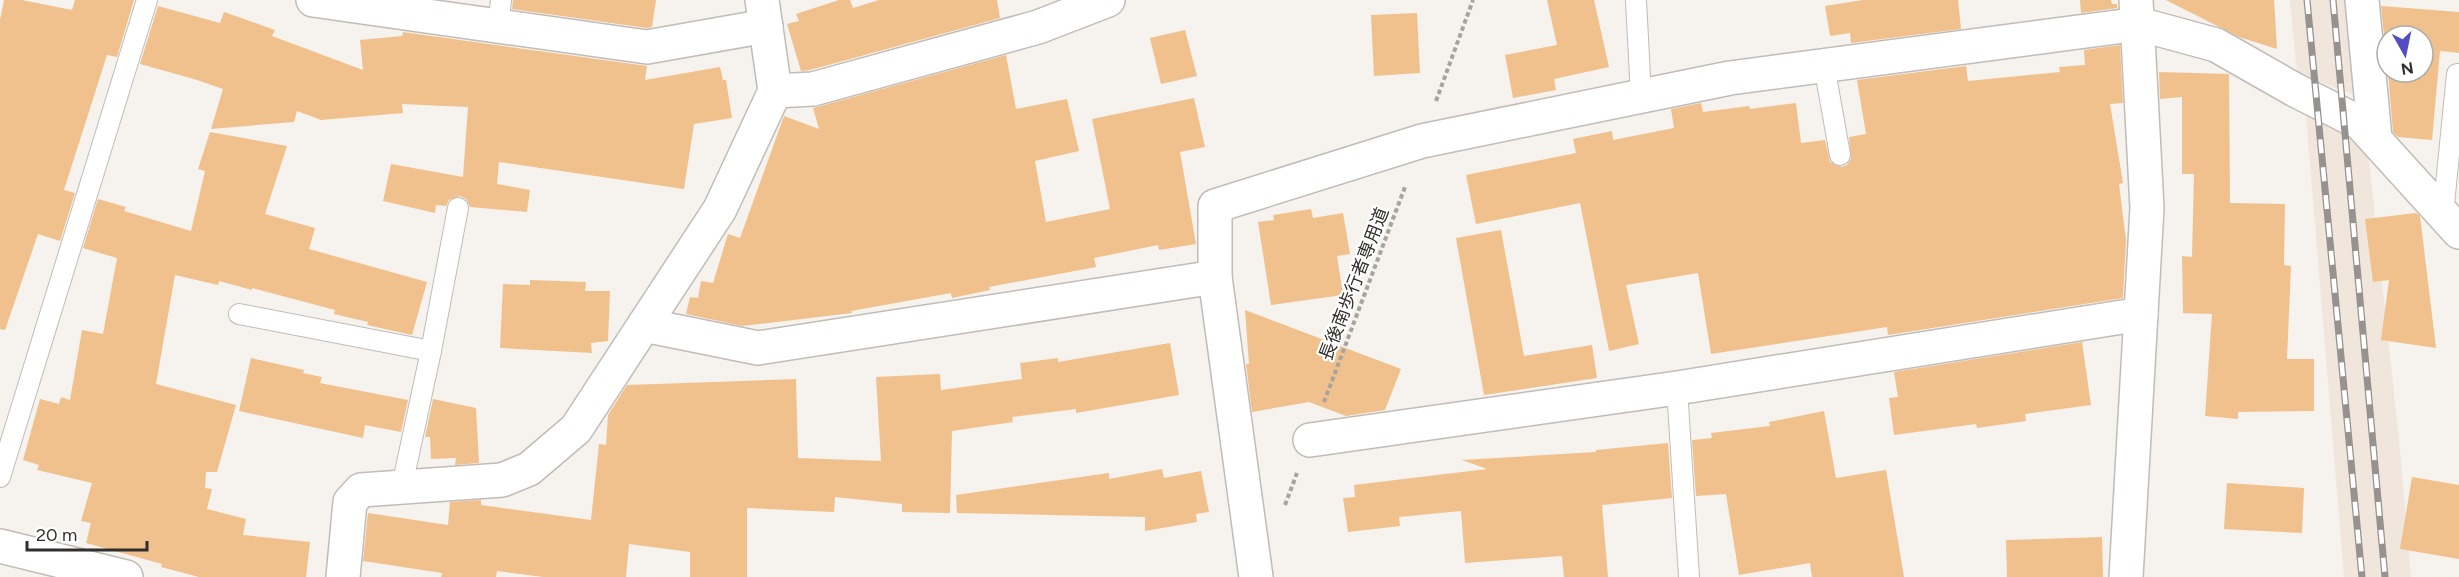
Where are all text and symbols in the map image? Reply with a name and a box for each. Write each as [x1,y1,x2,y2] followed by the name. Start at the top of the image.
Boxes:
[2375,24,2435,84] north arrow
[2400,58,2415,79] text: N
[1315,204,1393,364] street label: 長後南歩行者専用道
[27,514,147,552] scale bar
[36,524,77,546] text: 20 m

